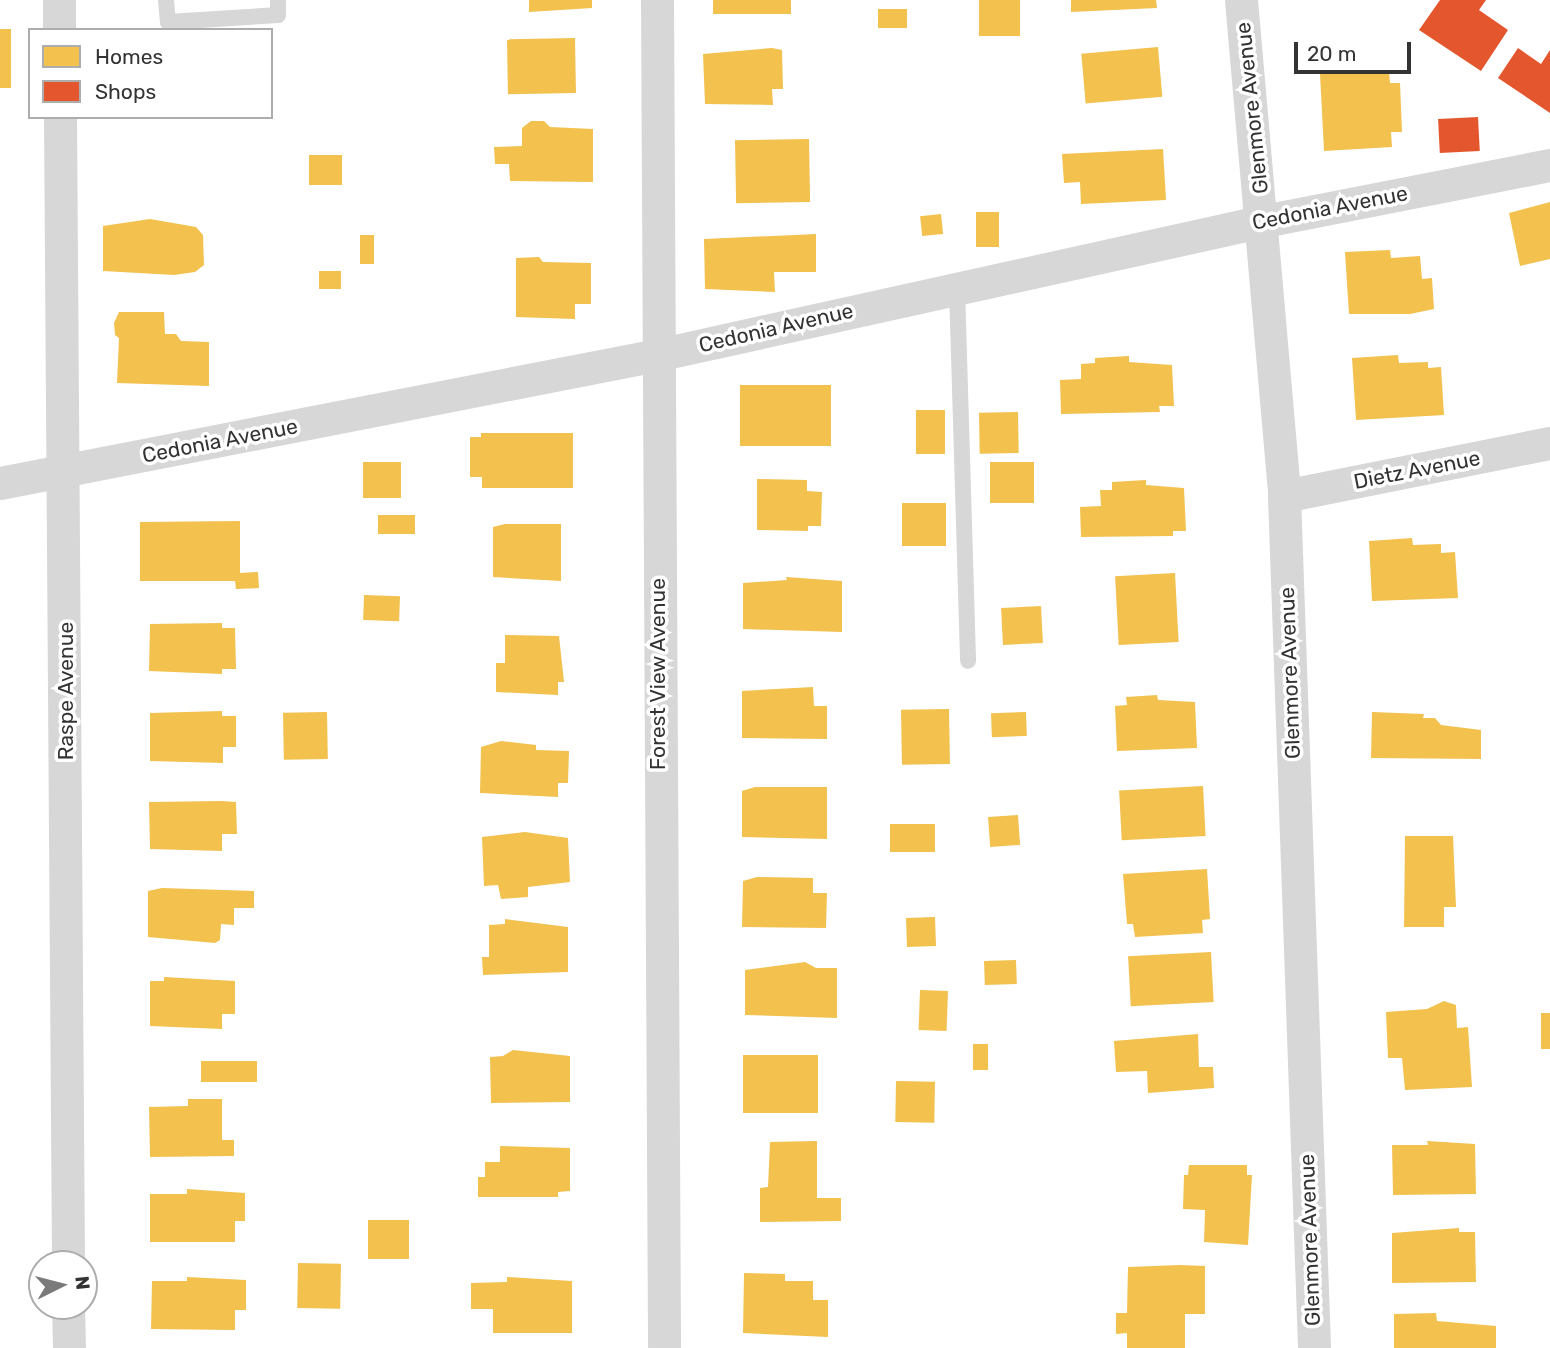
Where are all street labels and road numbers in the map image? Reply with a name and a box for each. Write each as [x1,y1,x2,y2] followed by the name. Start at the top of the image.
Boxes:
[1230,21,1274,195] street label: Glenmore Avenue
[1250,181,1410,235] street label: Cedonia Avenue
[696,298,856,358] street label: Cedonia Avenue
[140,414,300,468] street label: Cedonia Avenue
[1351,445,1483,495] street label: Dietz Avenue
[645,577,671,771] street label: Forest View Avenue
[1274,586,1306,760] street label: Glenmore Avenue
[53,621,79,761] street label: Raspe Avenue
[1294,1153,1326,1327] street label: Glenmore Avenue

